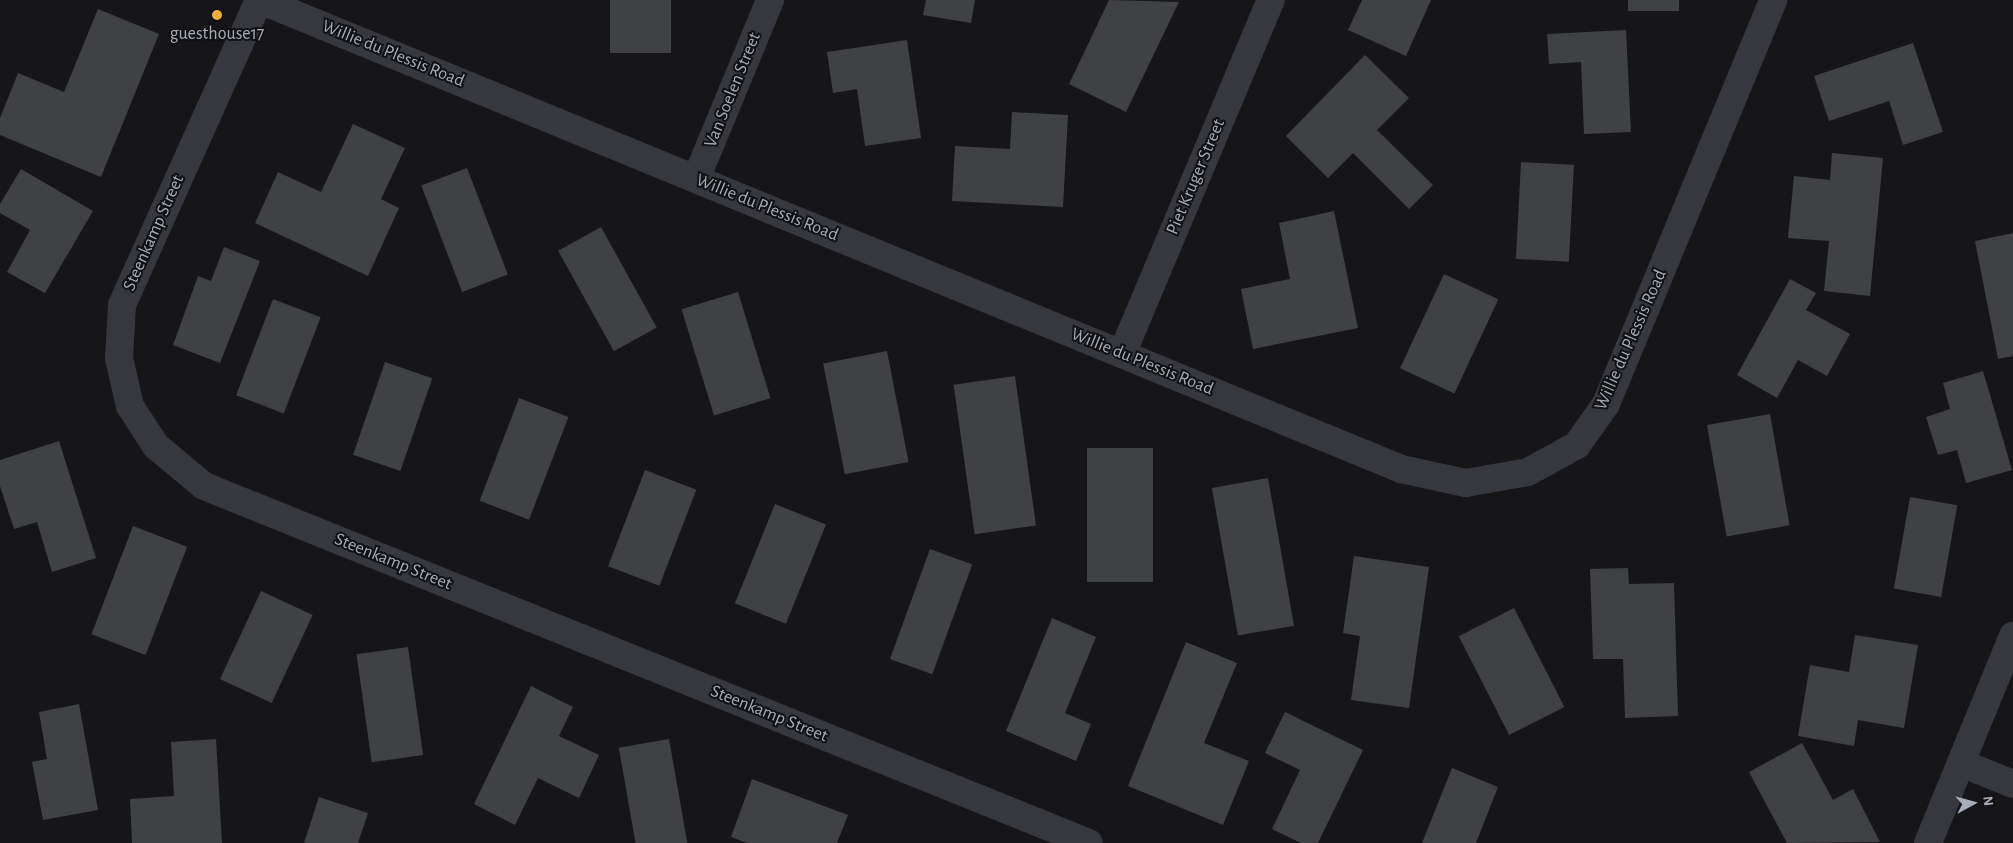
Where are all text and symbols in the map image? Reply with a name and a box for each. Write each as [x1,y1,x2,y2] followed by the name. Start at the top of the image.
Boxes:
[211,9,223,21] marker: guesthouse17
[319,16,467,92] street label: Willie du Plessis Road
[170,23,264,45] place label: guesthouse17
[700,29,766,151] street label: Van Soelen Street
[1162,116,1230,238] street label: Piet Kruger Street
[693,170,841,246] street label: Willie du Plessis Road
[119,172,189,294] street label: Steenkamp Street
[1590,266,1672,414] street label: Willie du Plessis Road
[1068,324,1216,400] street label: Willie du Plessis Road
[331,529,455,595] street label: Steenkamp Street
[707,681,831,747] street label: Steenkamp Street
[1948,778,1998,828] north arrow
[1980,795,1995,807] text: N

